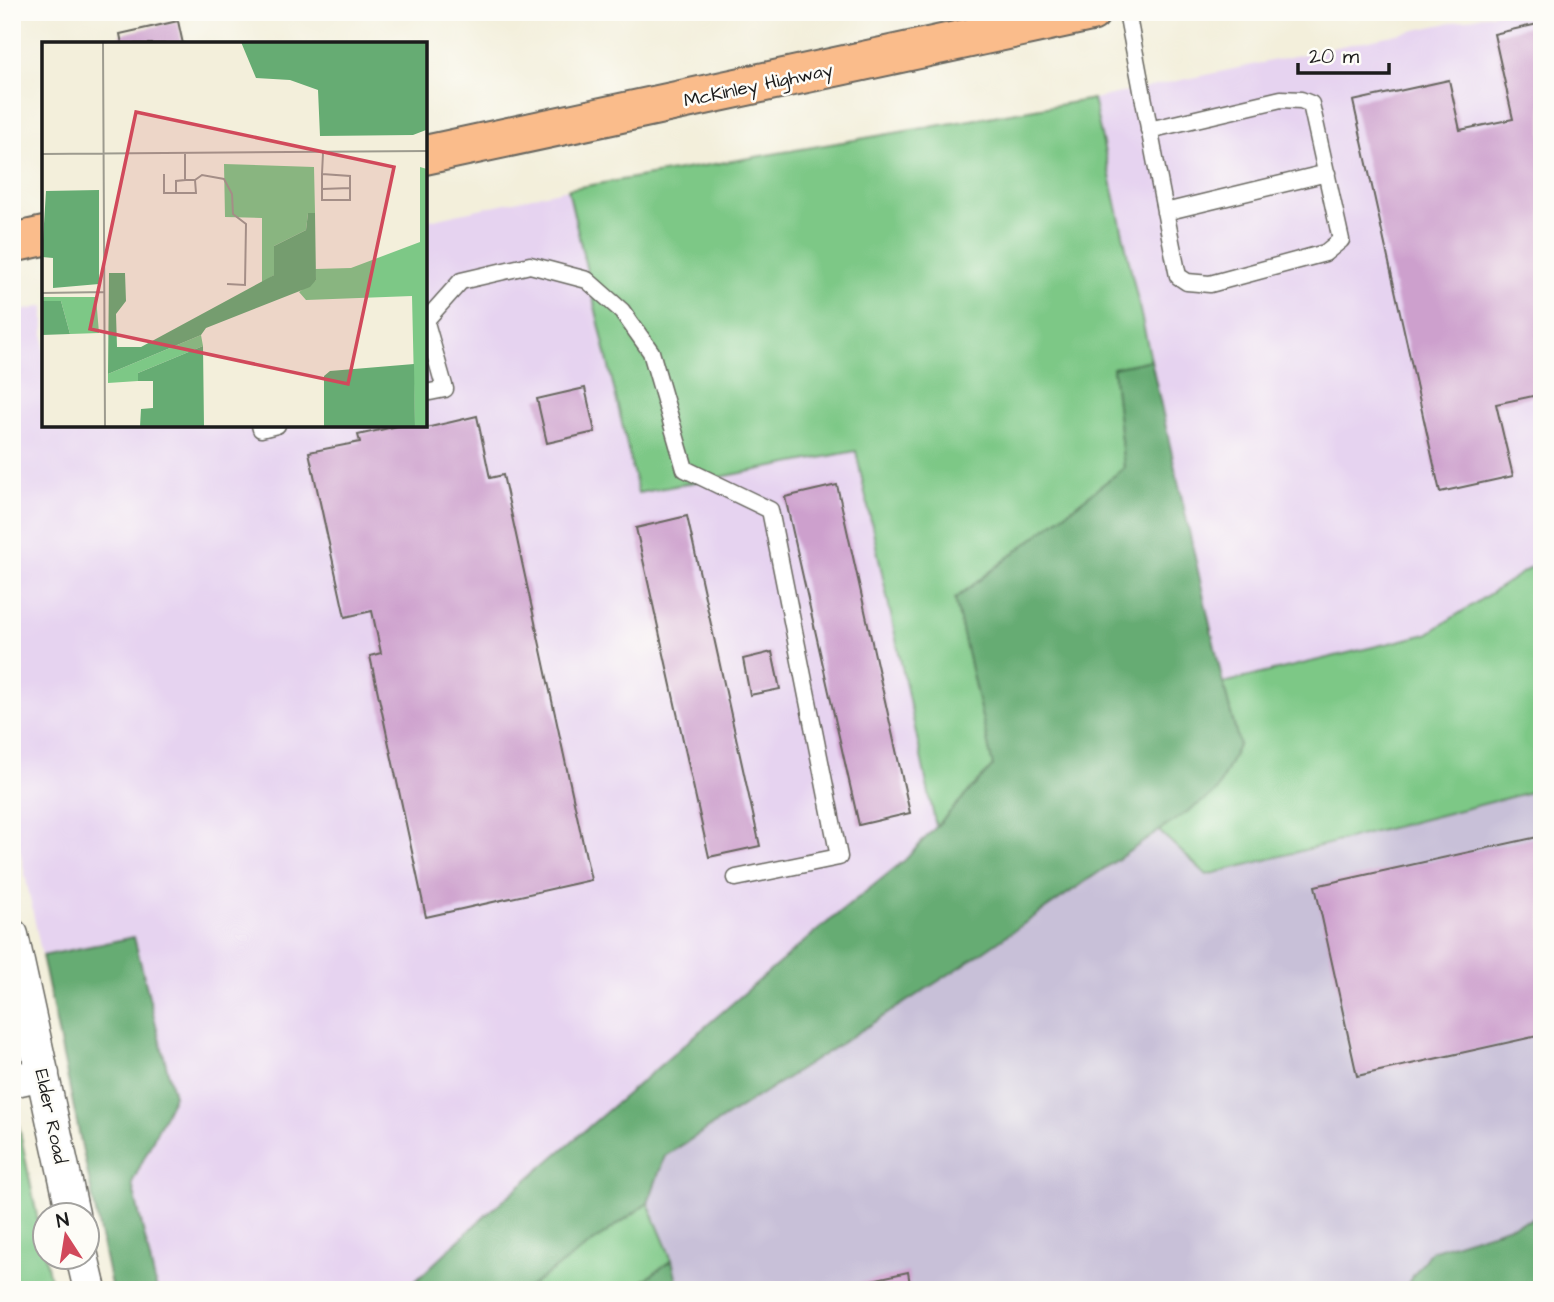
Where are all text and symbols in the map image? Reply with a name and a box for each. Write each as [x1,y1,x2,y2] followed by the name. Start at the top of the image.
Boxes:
[1298,32,1390,76] scale bar
[42,42,427,427] inset map
[1309,42,1360,71] text: 20 m
[681,56,836,115] street label: McKinley Highway
[27,1067,74,1166] street label: Elder Road
[32,1200,102,1270] north arrow
[54,1206,71,1235] text: N

